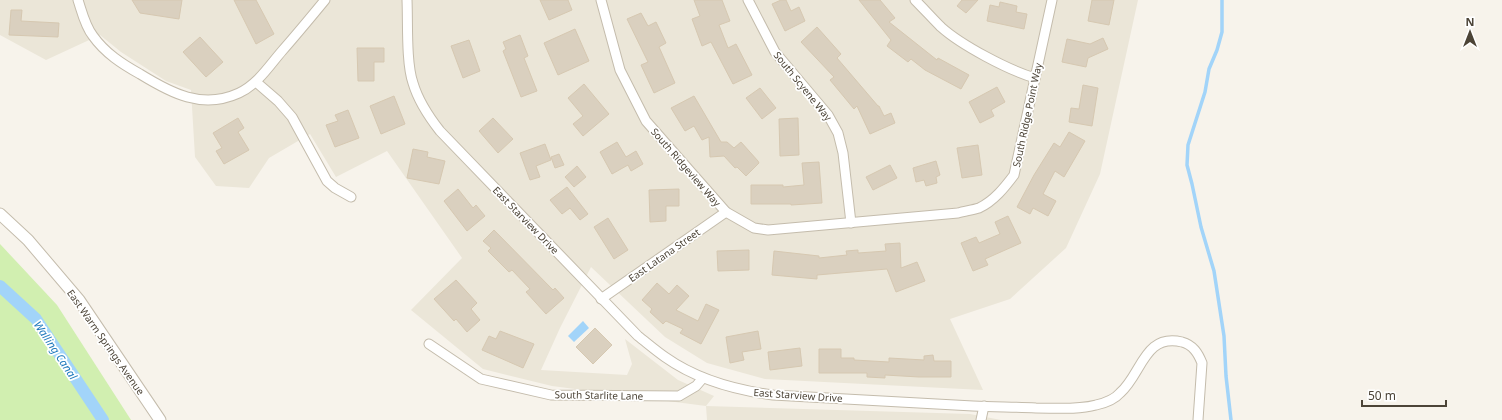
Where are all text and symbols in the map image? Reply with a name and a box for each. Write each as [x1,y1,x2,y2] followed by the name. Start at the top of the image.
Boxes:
[1450,12,1490,52] north arrow
[1466,14,1474,29] text: N
[771,48,836,124] street label: South Scyene Way
[1009,61,1045,168] street label: South Ridge Point Way
[648,125,725,210] street label: South Ridgeview Way
[490,183,562,257] street label: East Starview Drive
[625,225,703,285] street label: East Latana Street
[64,286,148,398] street label: East Warm Springs Avenue
[31,318,82,383] water label: Walling Canal
[1362,382,1446,408] scale bar
[753,385,843,405] street label: East Starview Drive
[555,387,644,403] street label: South Starlite Lane
[1368,387,1396,404] text: 50 m

